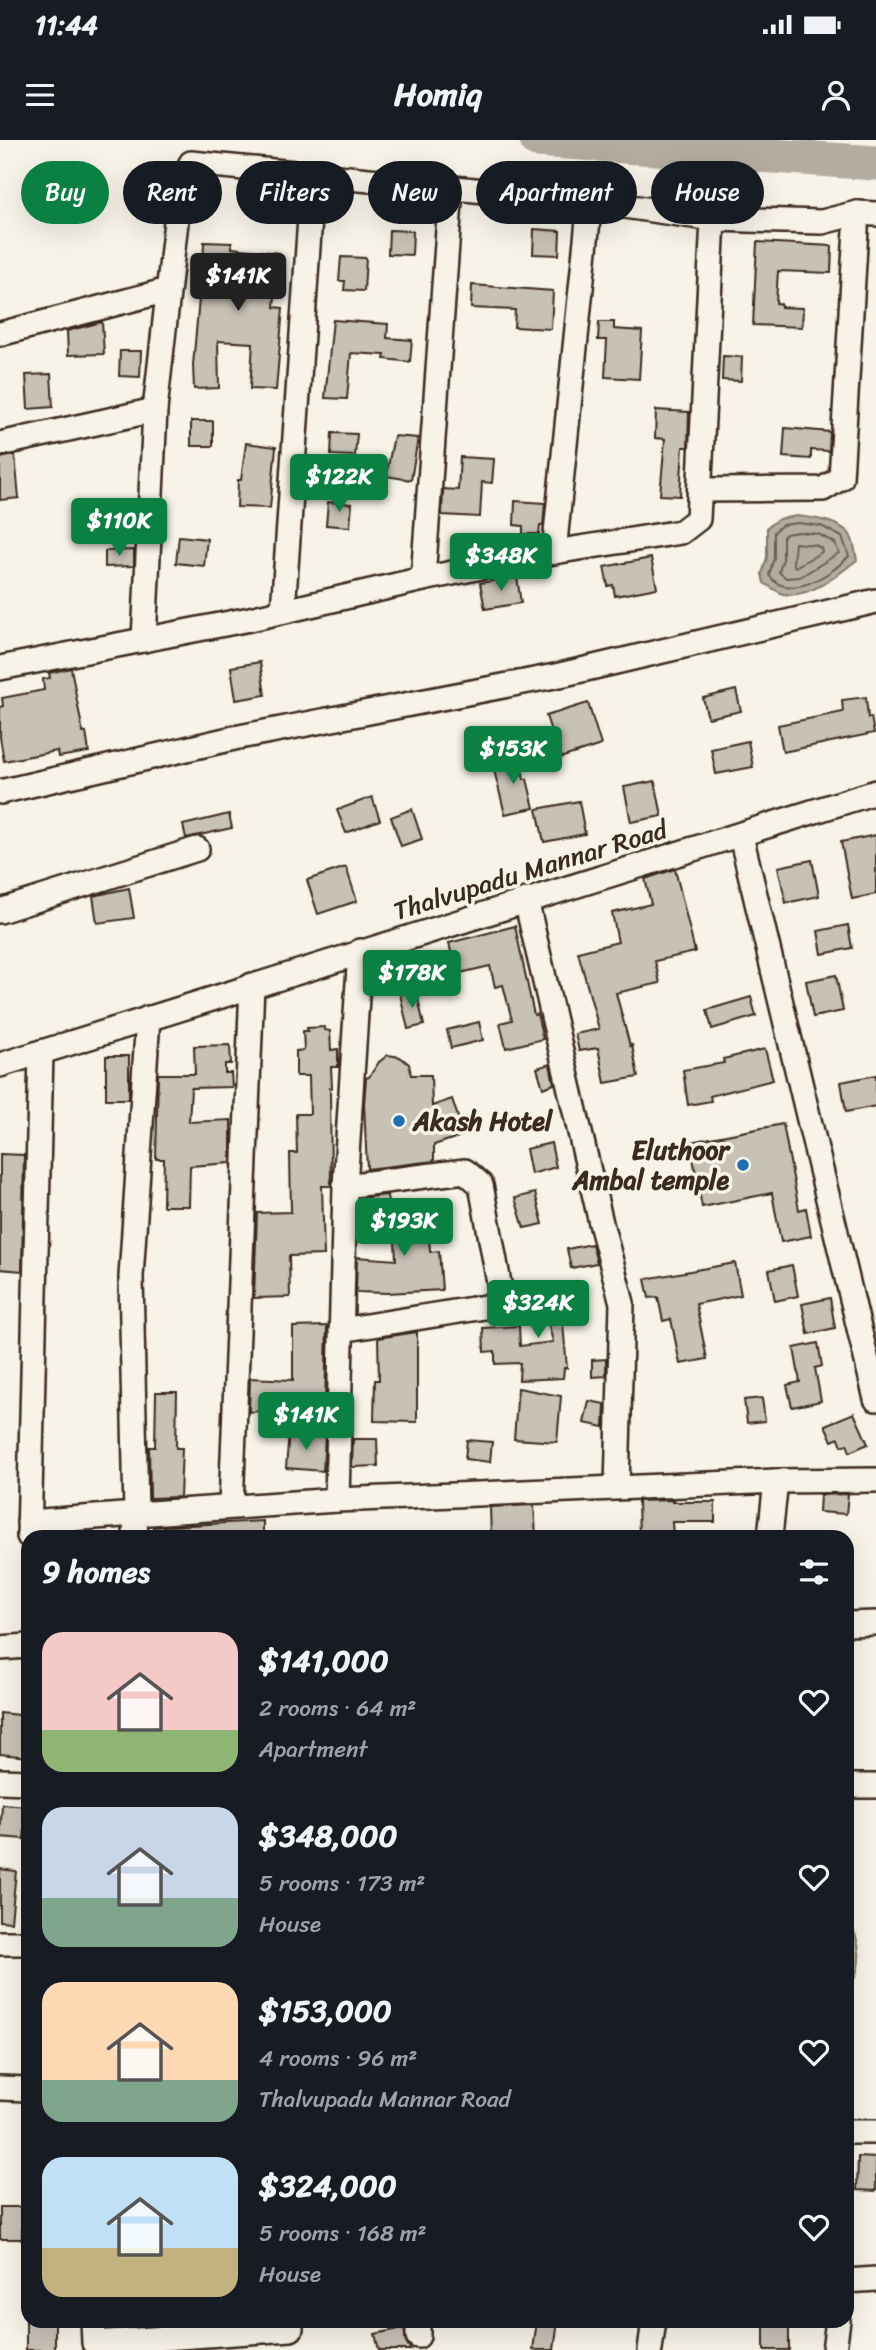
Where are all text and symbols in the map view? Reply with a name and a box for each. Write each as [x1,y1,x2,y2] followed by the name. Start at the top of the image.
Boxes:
[35,2,98,48] text: 11:44
[394,66,482,123] text: Homiq
[21,76,59,114] icon: menu
[817,76,855,114] icon: person
[21,161,109,224] chip: Buy
[123,161,222,224] chip: Rent
[236,161,354,224] chip: Filters
[368,161,462,224] chip: New
[476,161,637,224] chip: Apartment
[651,161,764,224] chip: House
[189,254,287,313] pin: $141K
[206,255,270,296] text: $141K
[290,454,388,514] pin: $122K
[306,456,372,497] text: $122K
[70,498,168,558] pin: $110K
[87,500,151,541] text: $110K
[452,533,550,593] pin: $348K
[466,535,536,576] text: $348K
[464,726,562,786] pin: $153K
[480,728,546,769] text: $153K
[387,806,675,934] street label: Thalvupadu Mannar Road
[363,950,461,1010] pin: $178K
[379,952,445,993] text: $178K
[412,1098,554,1144] place label: Akash Hotel
[391,1113,407,1129] marker: Akash Hotel
[572,1127,731,1203] place label: Eluthoor Ambal temple
[735,1157,751,1173] marker: Eluthoor Ambal temple
[355,1198,453,1258] pin: $193K
[371,1200,437,1241] text: $193K
[489,1280,587,1340] pin: $324K
[503,1282,573,1323] text: $324K
[257,1392,355,1452] pin: $141K
[274,1394,338,1435] text: $141K
[42,1545,150,1599] text: 9 homes
[795,1553,833,1591] icon: filters
[259,1634,389,1688] text: $141,000
[98,1660,182,1744] icon: home
[795,1683,833,1721] icon: heart
[259,1688,416,1729] text: 2 rooms · 64 m²
[259,1729,368,1770] text: Apartment
[259,1809,397,1863] text: $348,000
[98,1835,182,1919] icon: home
[795,1858,833,1896] icon: heart
[259,1863,425,1904] text: 5 rooms · 173 m²
[259,1904,321,1945] text: House
[259,1984,392,2038] text: $153,000
[98,2010,182,2094] icon: home
[795,2033,833,2071] icon: heart
[259,2038,417,2079] text: 4 rooms · 96 m²
[259,2079,511,2120] text: Thalvupadu Mannar Road
[259,2159,397,2213] text: $324,000
[98,2185,182,2269] icon: home
[795,2208,833,2246] icon: heart
[259,2213,427,2254] text: 5 rooms · 168 m²
[259,2254,321,2295] text: House

